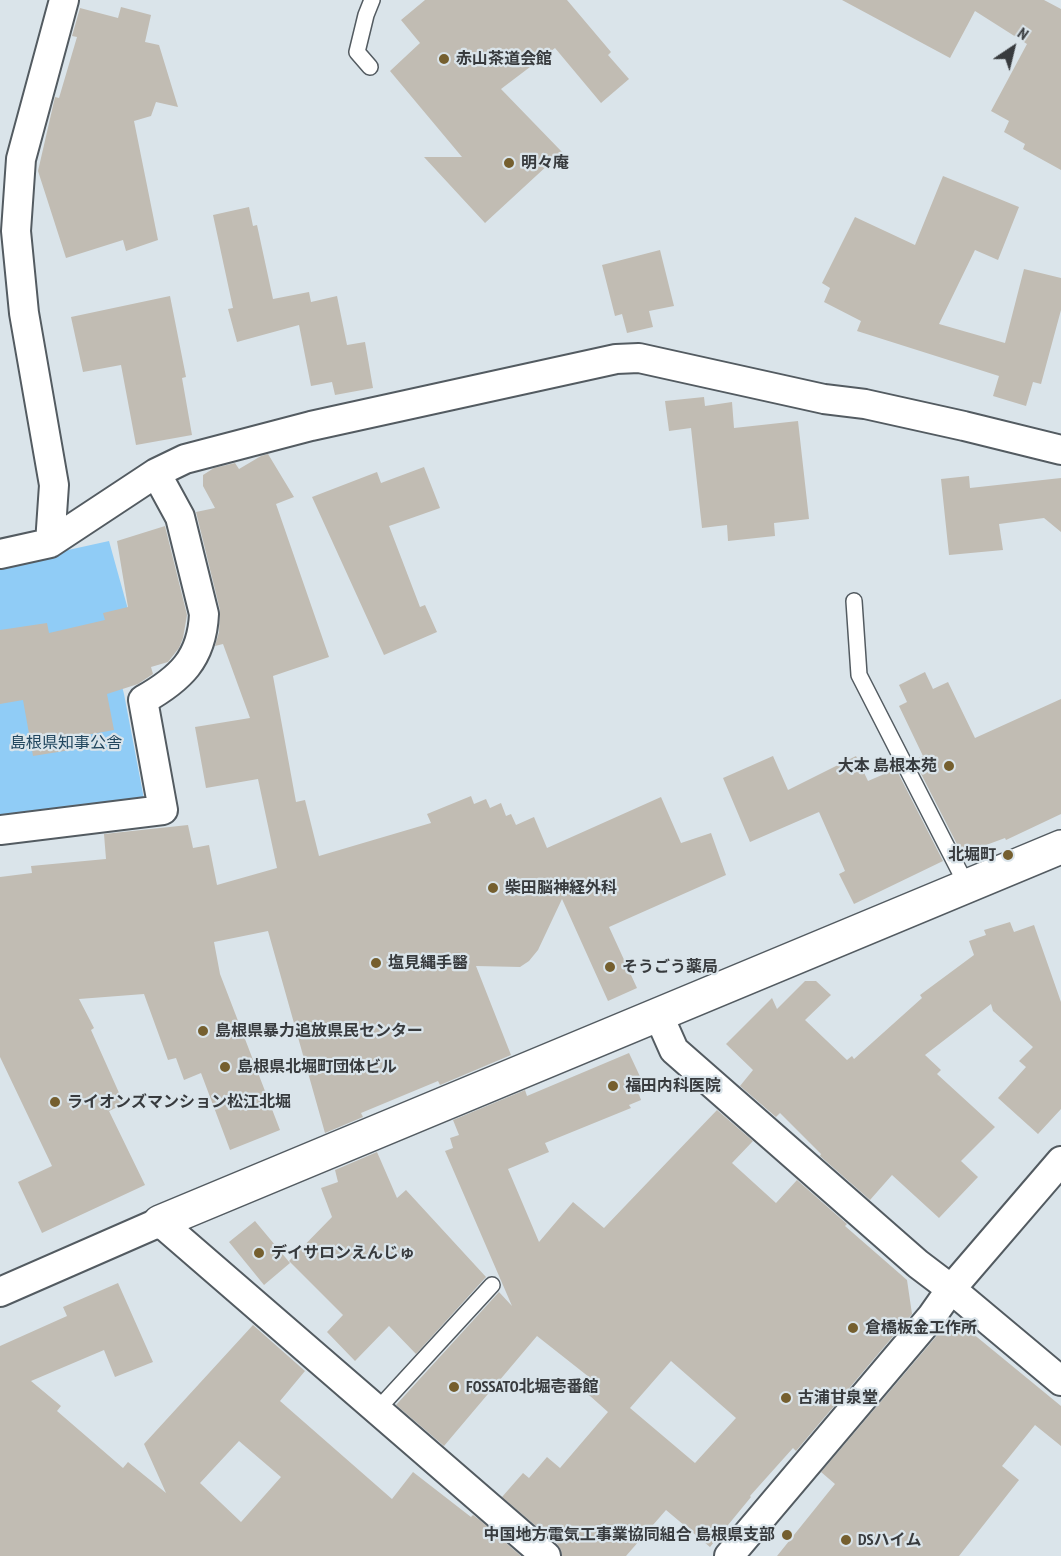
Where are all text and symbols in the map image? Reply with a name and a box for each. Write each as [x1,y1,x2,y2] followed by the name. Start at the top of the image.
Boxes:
[983,18,1043,78] north arrow
[1014,23,1033,44] text: N
[456,49,552,69] place label: 赤山茶道会館
[437,52,451,66] marker: 赤山茶道会館
[521,153,569,173] place label: 明々庵
[502,156,516,170] marker: 明々庵
[10,733,122,753] park label: 島根県知事公舎
[838,756,937,776] place label: 大本 島根本苑
[942,759,956,773] marker: 大本 島根本苑
[948,845,996,865] place label: 北堀町
[1001,848,1015,862] marker: 北堀町
[505,878,617,898] place label: 柴田脳神経外科
[486,881,500,895] marker: 柴田脳神経外科
[388,953,468,973] place label: 塩見縄手醫
[369,956,383,970] marker: 塩見縄手醫
[622,957,718,977] place label: そうごう薬局
[603,960,617,974] marker: そうごう薬局
[215,1021,423,1041] place label: 島根県暴力追放県民センター
[196,1024,210,1038] marker: 島根県暴力追放県民センター
[237,1057,397,1077] place label: 島根県北堀町団体ビル
[218,1060,232,1074] marker: 島根県北堀町団体ビル
[625,1076,721,1096] place label: 福田内科医院
[606,1079,620,1093] marker: 福田内科医院
[67,1092,291,1112] place label: ライオンズマンション松江北堀
[48,1095,62,1109] marker: ライオンズマンション松江北堀
[271,1243,415,1263] place label: デイサロンえんじゅ
[252,1246,266,1260] marker: デイサロンえんじゅ
[865,1318,977,1338] place label: 倉橋板金工作所
[846,1321,860,1335] marker: 倉橋板金工作所
[466,1377,599,1397] place label: FOSSATO北堀壱番館
[447,1380,461,1394] marker: FOSSATO北堀壱番館
[798,1388,878,1408] place label: 古浦甘泉堂
[779,1391,793,1405] marker: 古浦甘泉堂
[484,1525,775,1545] place label: 中国地方電気工事業協同組合 島根県支部
[780,1528,794,1542] marker: 中国地方電気工事業協同組合 島根県支部
[858,1530,922,1550] place label: DSハイム
[839,1533,853,1547] marker: DSハイム

